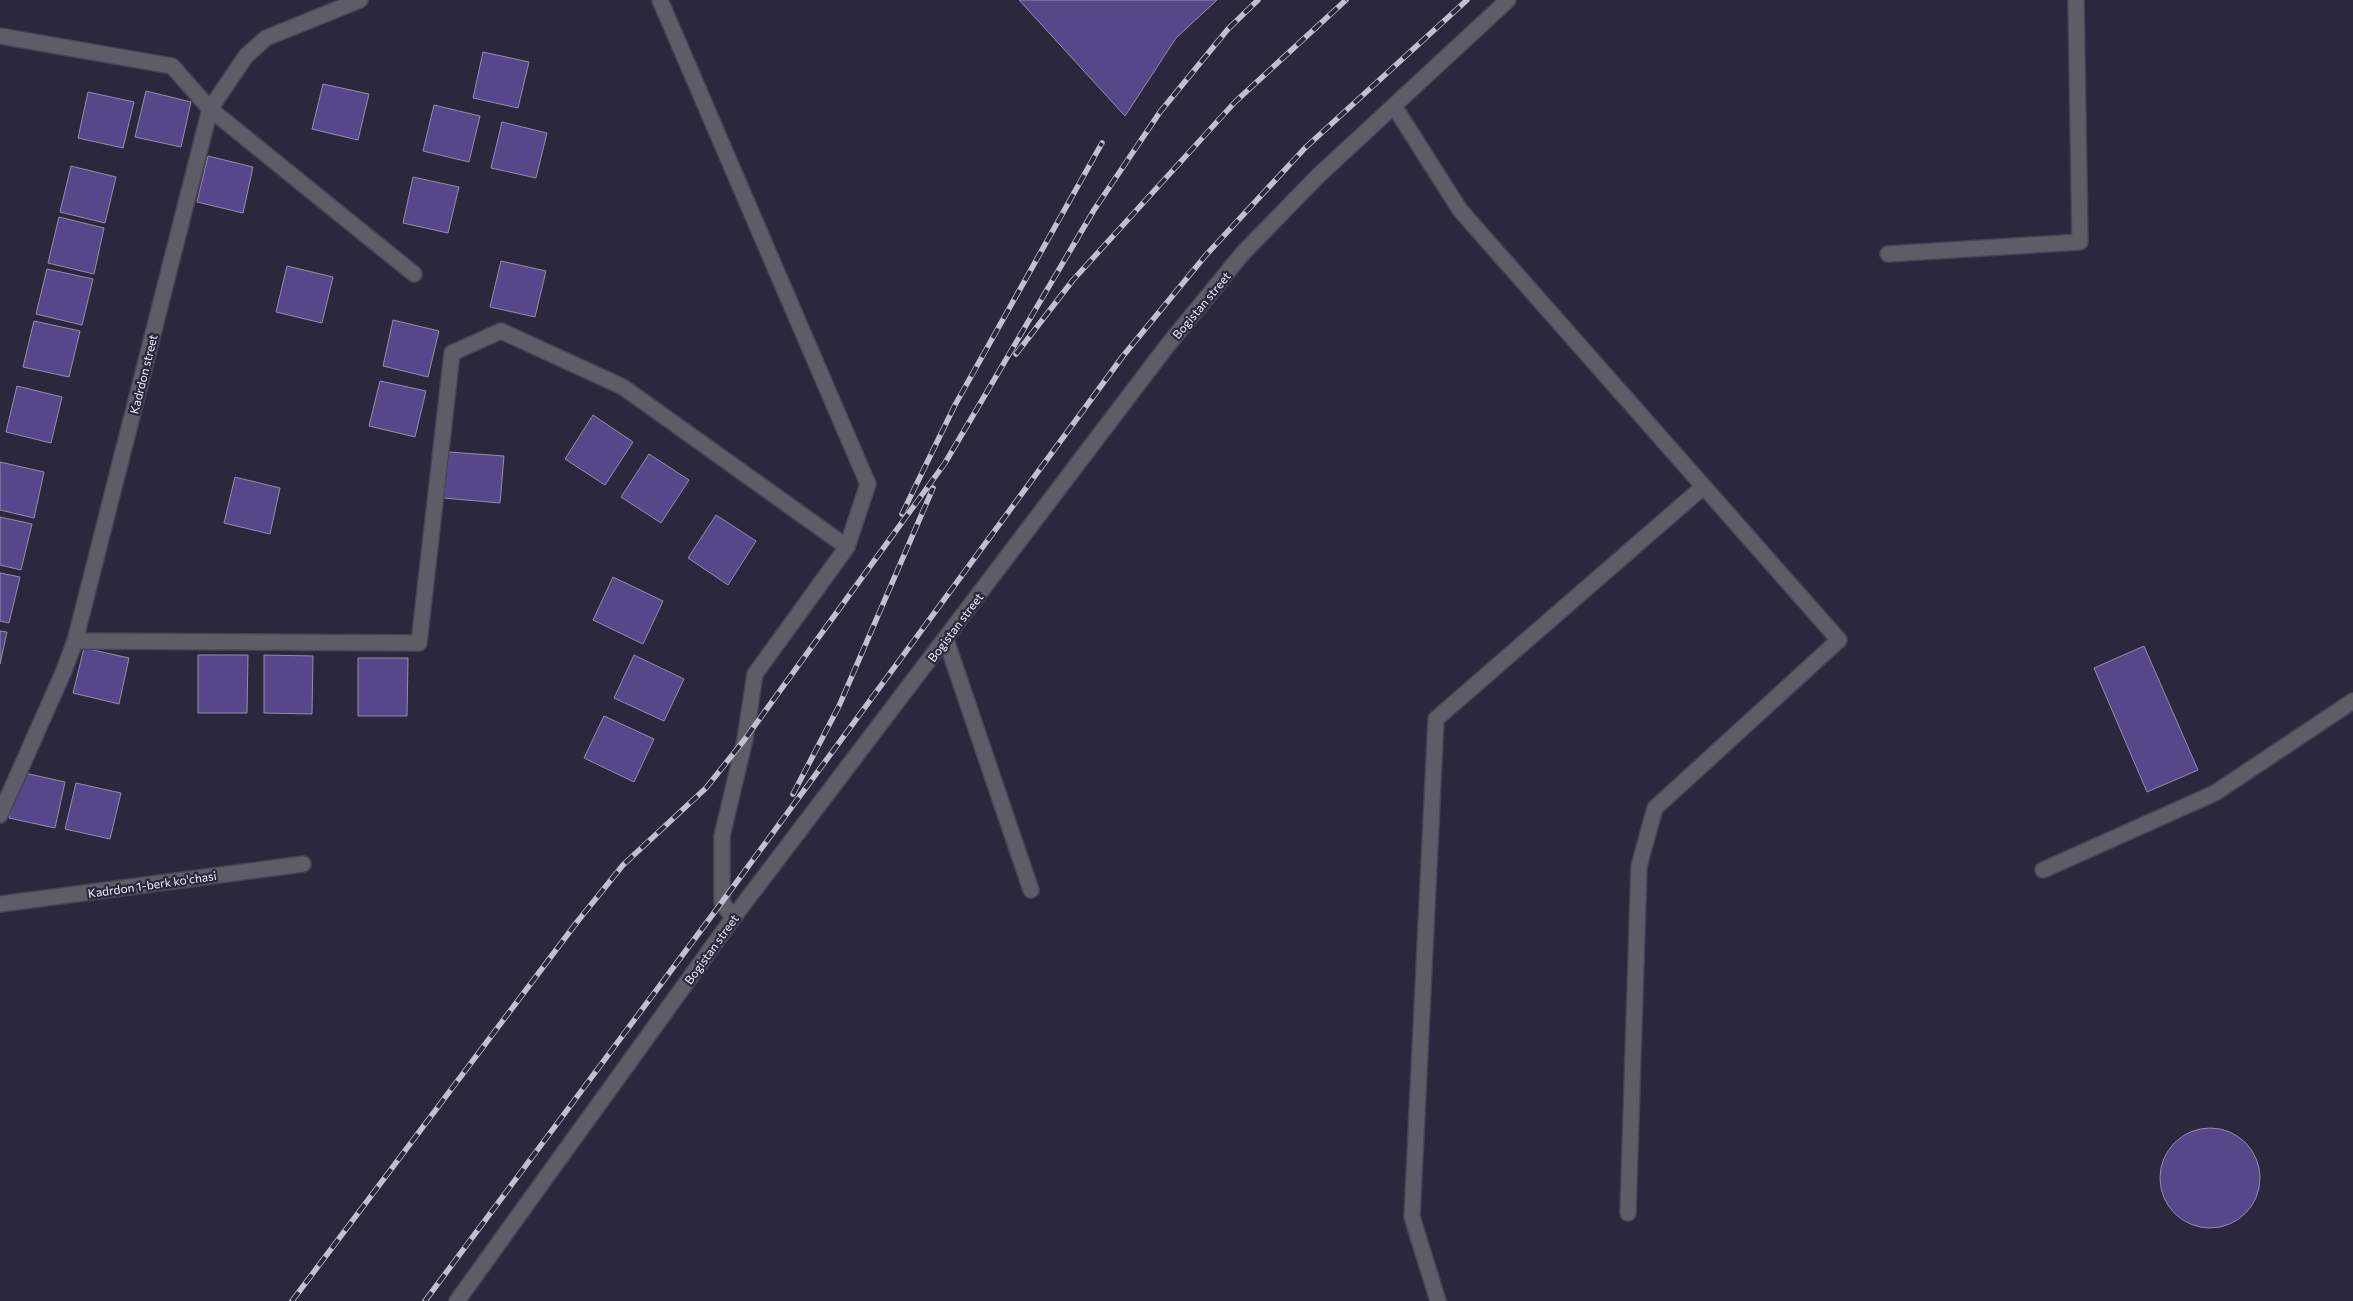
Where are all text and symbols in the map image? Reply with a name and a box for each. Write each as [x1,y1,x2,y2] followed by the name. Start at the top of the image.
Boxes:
[1169,269,1233,341] street label: Bogistan street
[126,333,160,415] street label: Kadrdon street
[925,590,986,664] street label: Bogistan street
[87,868,217,900] street label: Kadrdon 1-berk ko'chasi
[681,911,741,987] street label: Bogistan street

